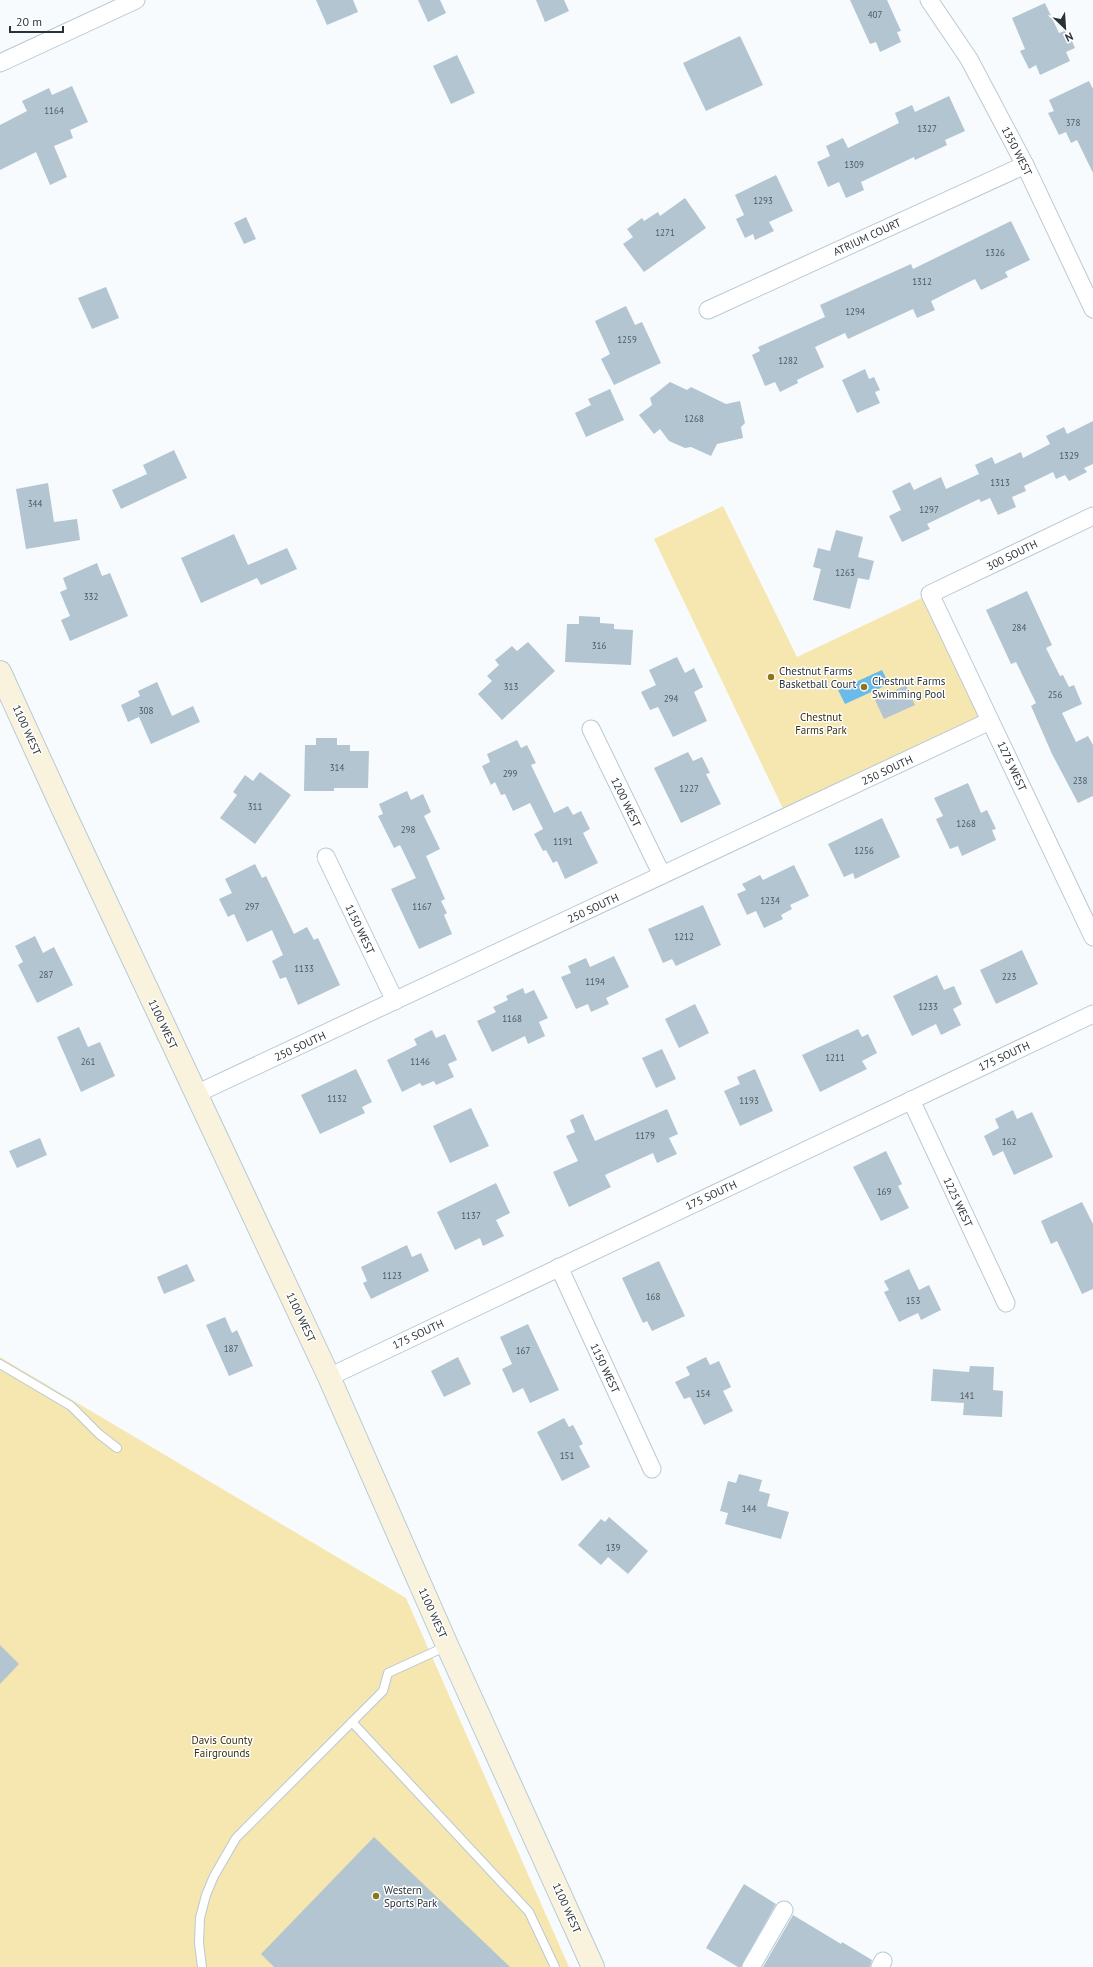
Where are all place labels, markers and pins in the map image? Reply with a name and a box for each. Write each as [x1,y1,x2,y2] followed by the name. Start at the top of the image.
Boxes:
[779,664,857,691] place label: Chestnut Farms Basketball Court
[766,672,776,682] marker: Chestnut Farms Basketball Court
[872,674,946,701] place label: Chestnut Farms Swimming Pool
[859,682,869,692] marker: Chestnut Farms Swimming Pool
[384,1883,438,1910] place label: Western Sports Park
[371,1891,381,1901] marker: Western Sports Park

